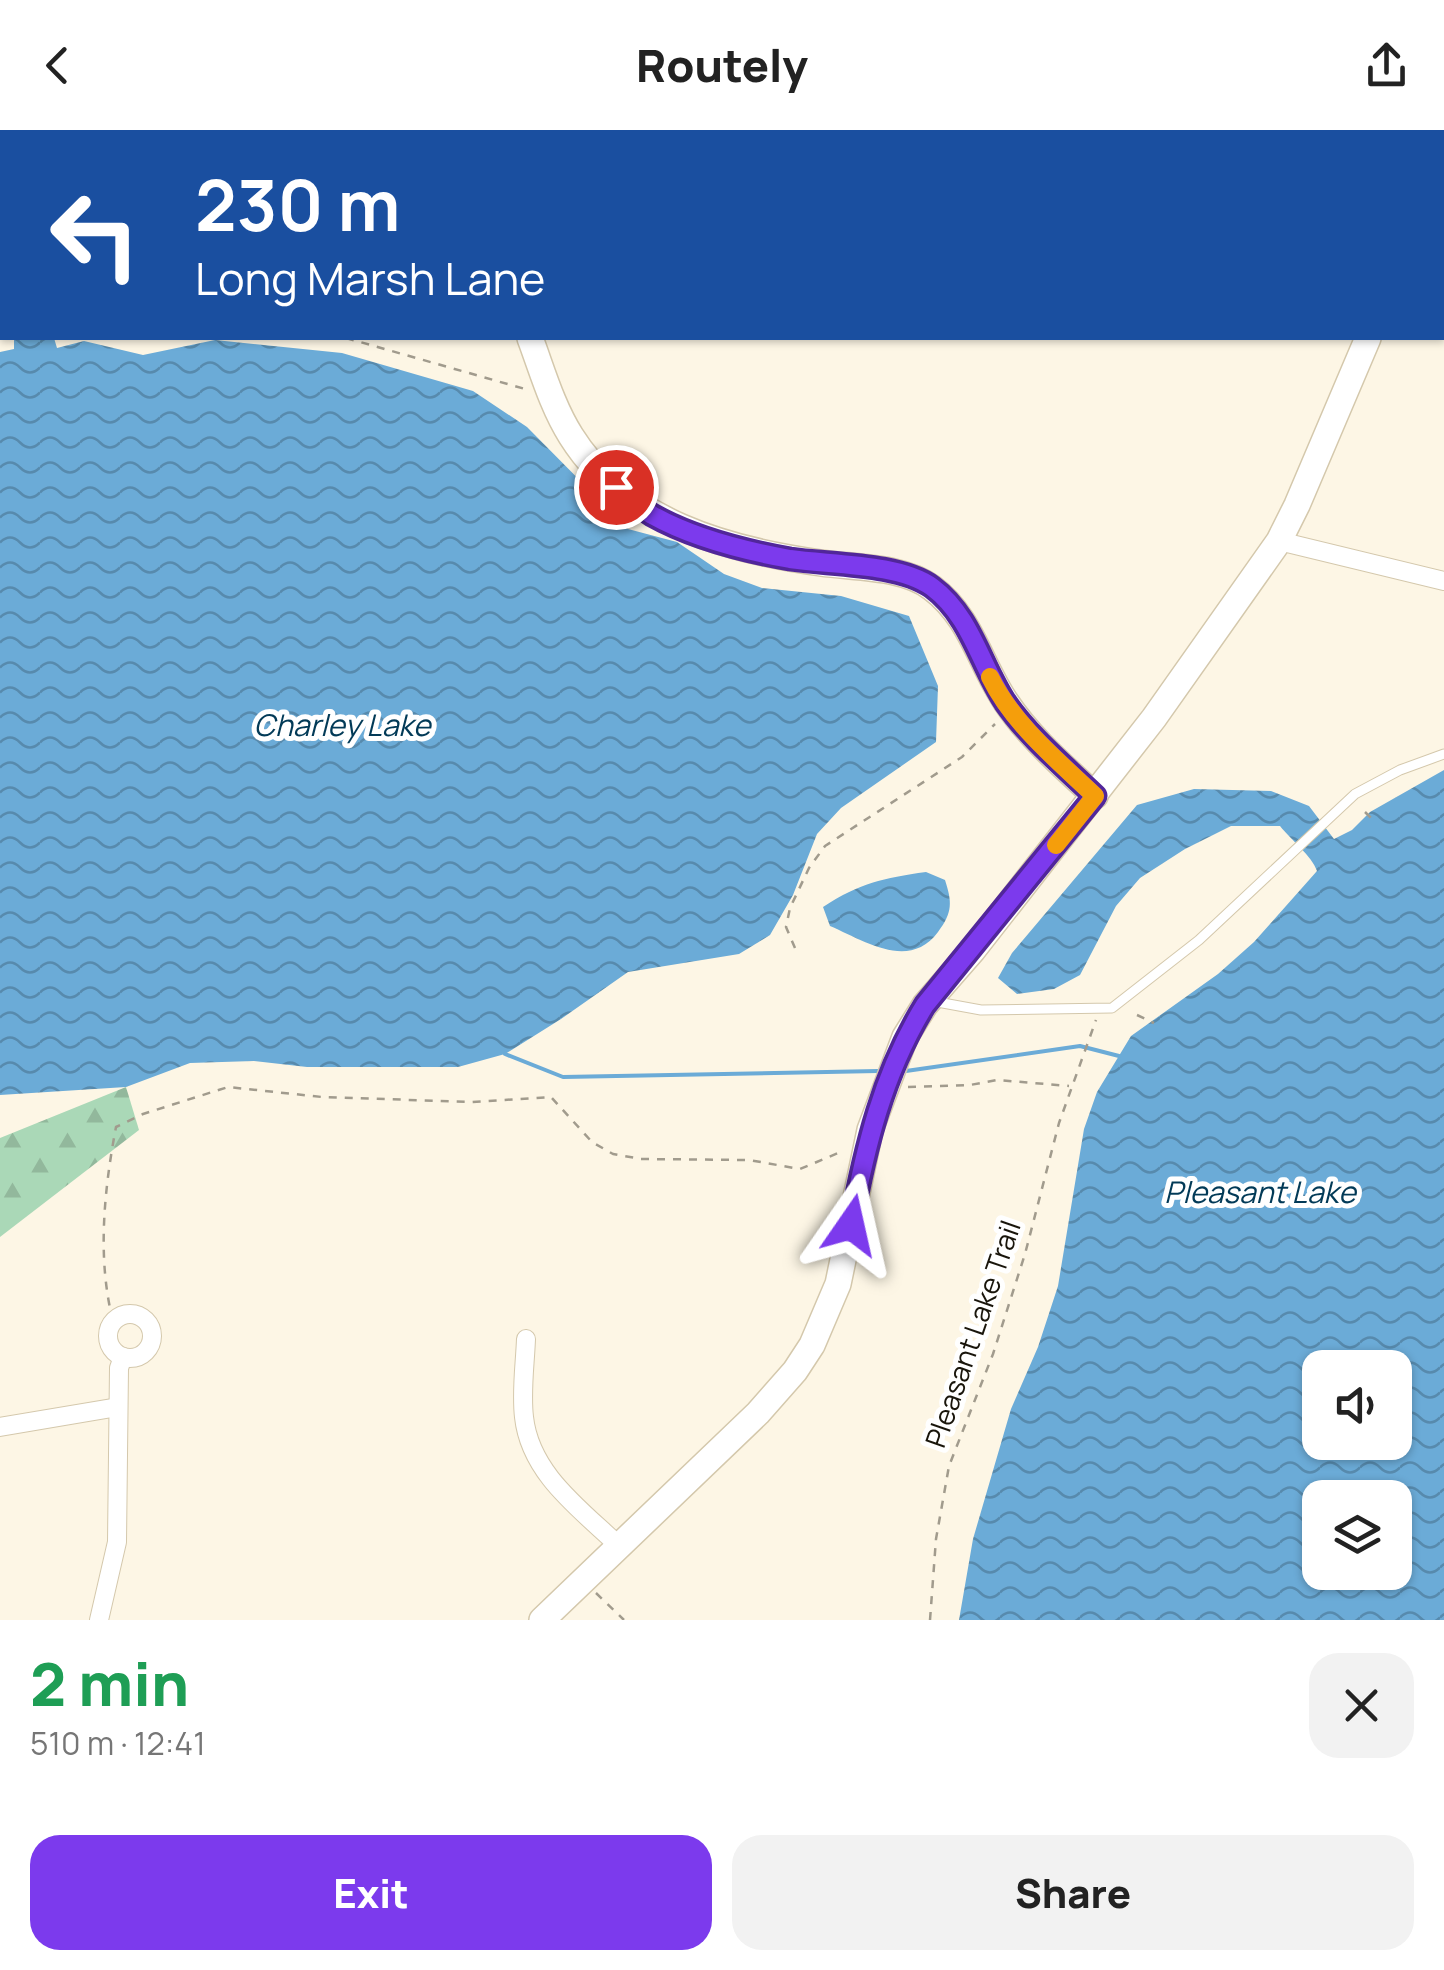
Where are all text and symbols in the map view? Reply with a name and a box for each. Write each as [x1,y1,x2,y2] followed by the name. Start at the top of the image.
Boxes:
[636,34,808,96] text: Routely
[30,38,85,93] icon: back
[1359,38,1414,93] icon: share
[195,156,400,252] text: 230 m
[30,170,160,300] icon: left
[195,247,545,309] text: Long Marsh Lane
[574,445,659,530] pin
[589,460,644,515] icon: arrive
[254,704,432,745] water label: Charley Lake
[1164,1171,1357,1212] water label: Pleasant Lake
[799,1173,903,1277] position arrow
[915,1215,1029,1452] street label: Pleasant Lake Trail
[1302,1350,1412,1590] map controls
[1302,1350,1412,1460] button: sound
[1302,1480,1412,1590] button: layers
[30,1642,189,1724] text: 2 min
[1309,1653,1414,1758] button: close
[30,1721,206,1765] text: 510 m · 12:41
[30,1835,712,1950] button: Exit
[732,1835,1414,1950] button: Share

